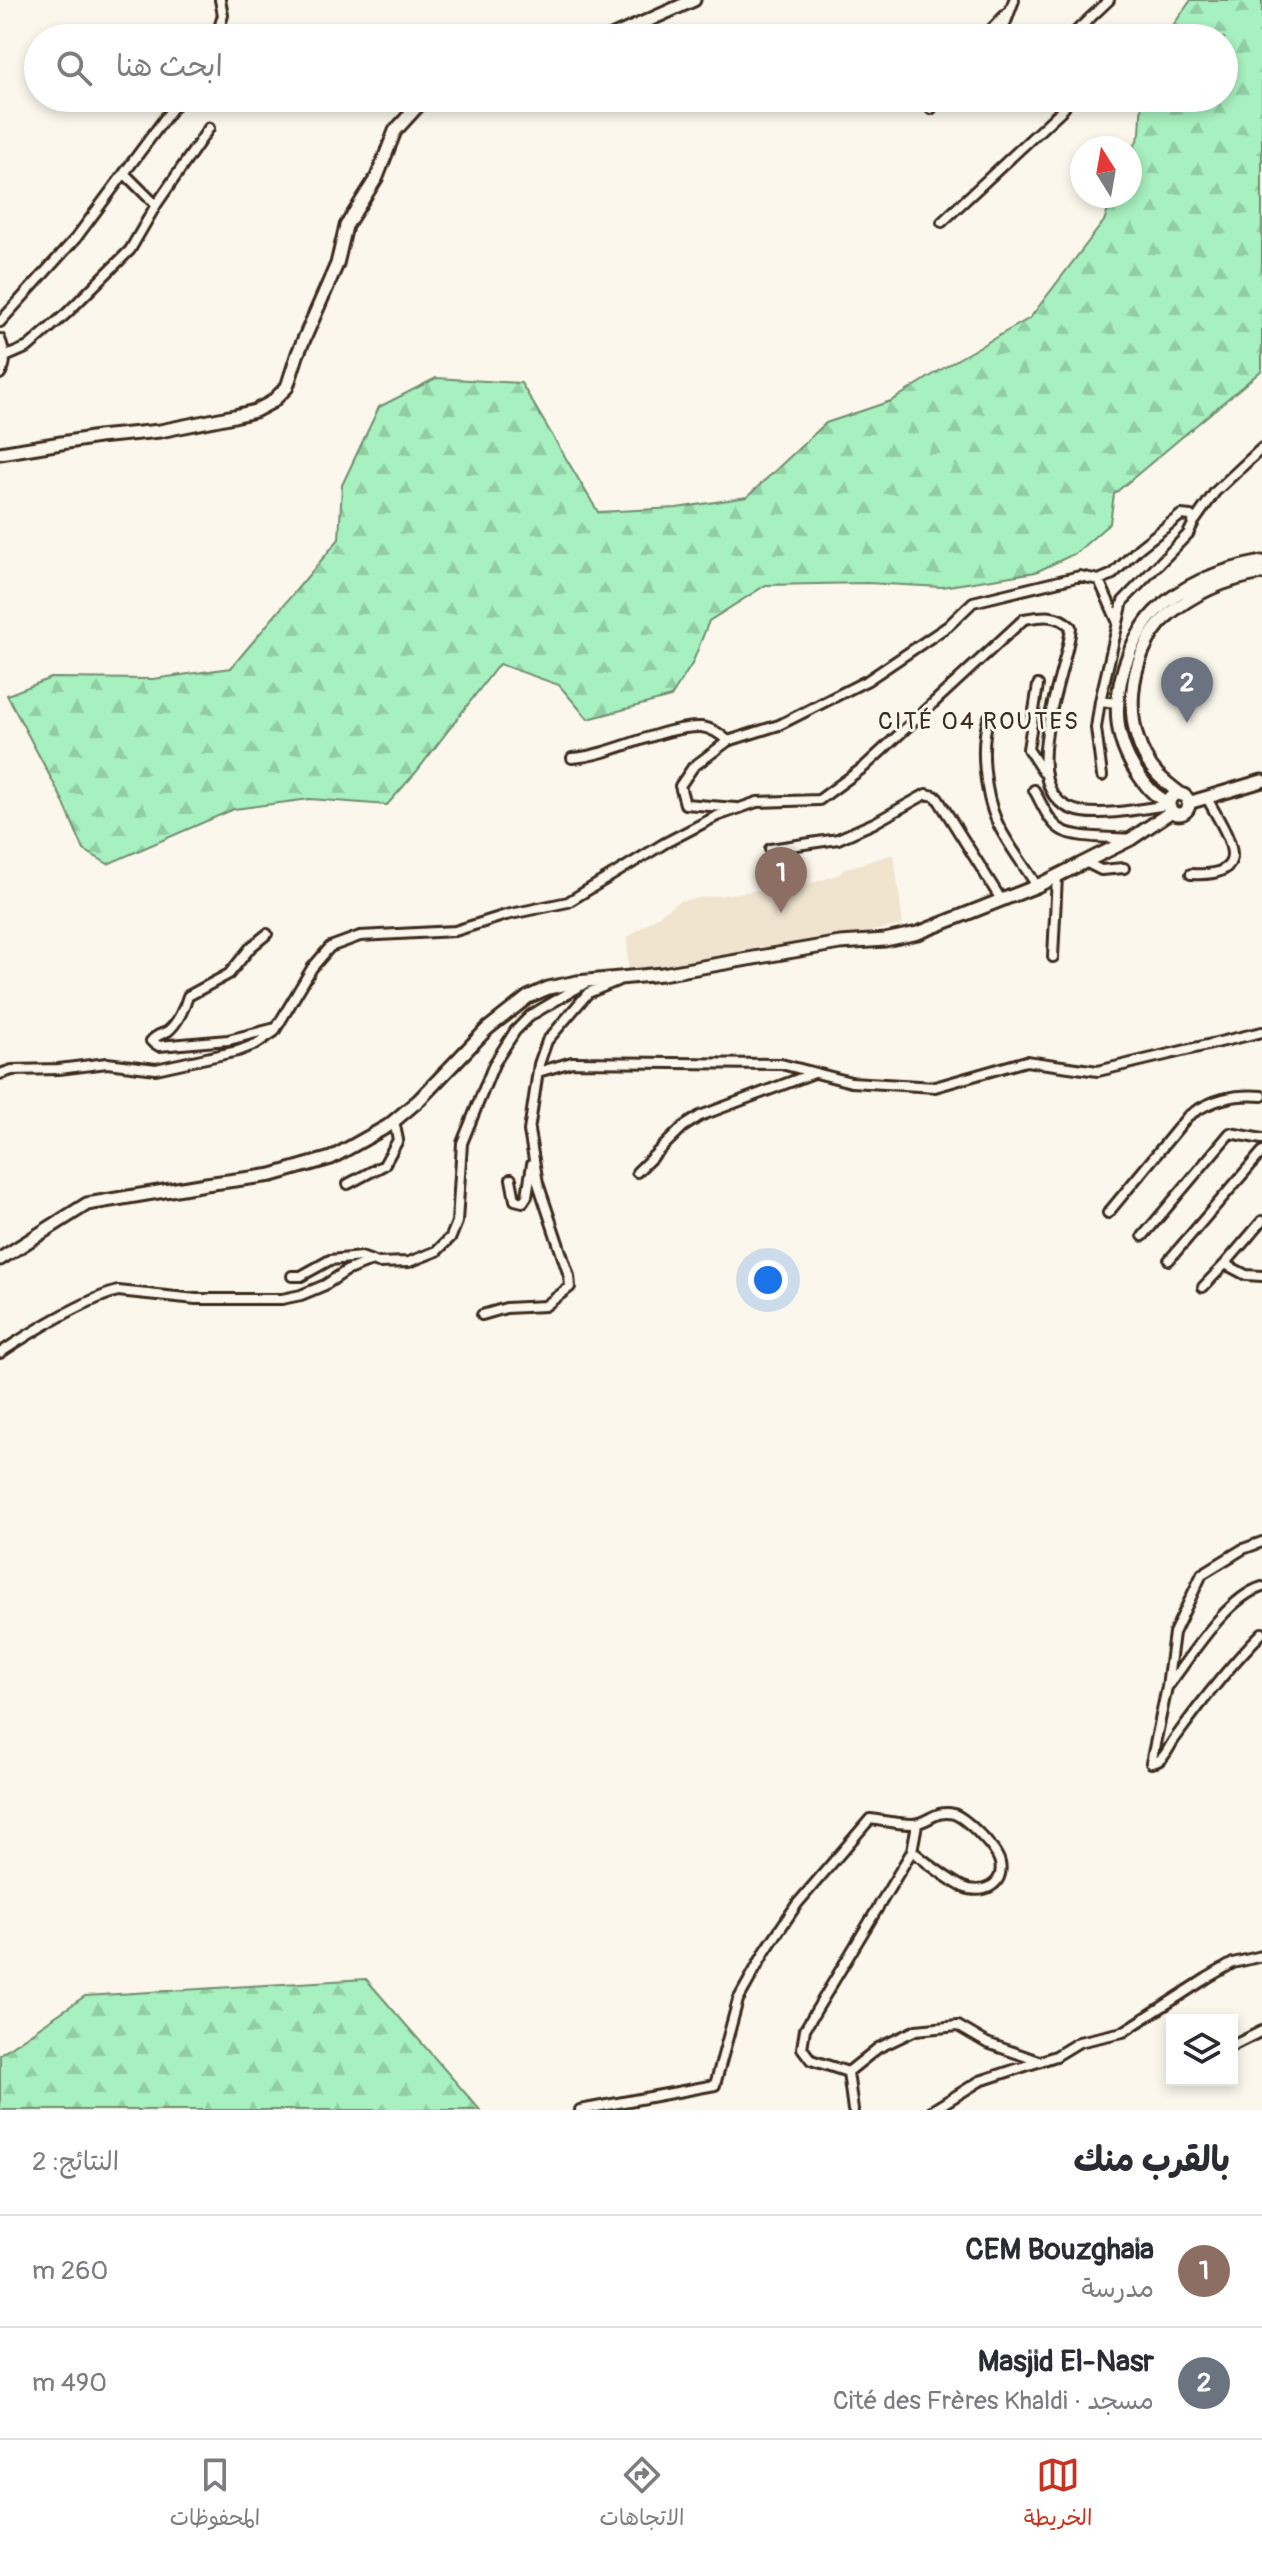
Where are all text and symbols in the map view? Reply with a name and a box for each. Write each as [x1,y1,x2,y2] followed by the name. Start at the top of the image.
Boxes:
[24,24,1238,112] search box
[52,46,96,90] icon: search
[116,48,223,85] text: ابحث هنا
[1070,136,1142,208] north arrow
[1161,657,1213,723] pin: 2
[878,707,1080,736] district label: CITÉ 04 ROUTES
[755,847,807,913] pin: 1
[748,1260,788,1300] your location
[1166,2014,1238,2086] map controls
[1166,2014,1238,2086] button: layers
[1074,2139,1230,2182] text: بالقرب منك
[32,2146,119,2178] text: النتائج: 2
[965,2231,1154,2268] text: CEM Bouzghaia
[32,2255,108,2287] text: 260 m
[1199,2255,1209,2287] text: 1
[1082,2273,1154,2305] text: مدرسة
[978,2343,1154,2380] text: Masjid El-Nasr
[32,2367,107,2399] text: 490 m
[1197,2367,1211,2399] text: 2
[833,2385,1154,2417] text: مسجد · Cité des Frères Khaldi
[170,2453,260,2537] tab: المحفوظات
[600,2453,684,2537] tab: الاتجاهات
[1024,2453,1092,2537] tab: الخريطة

